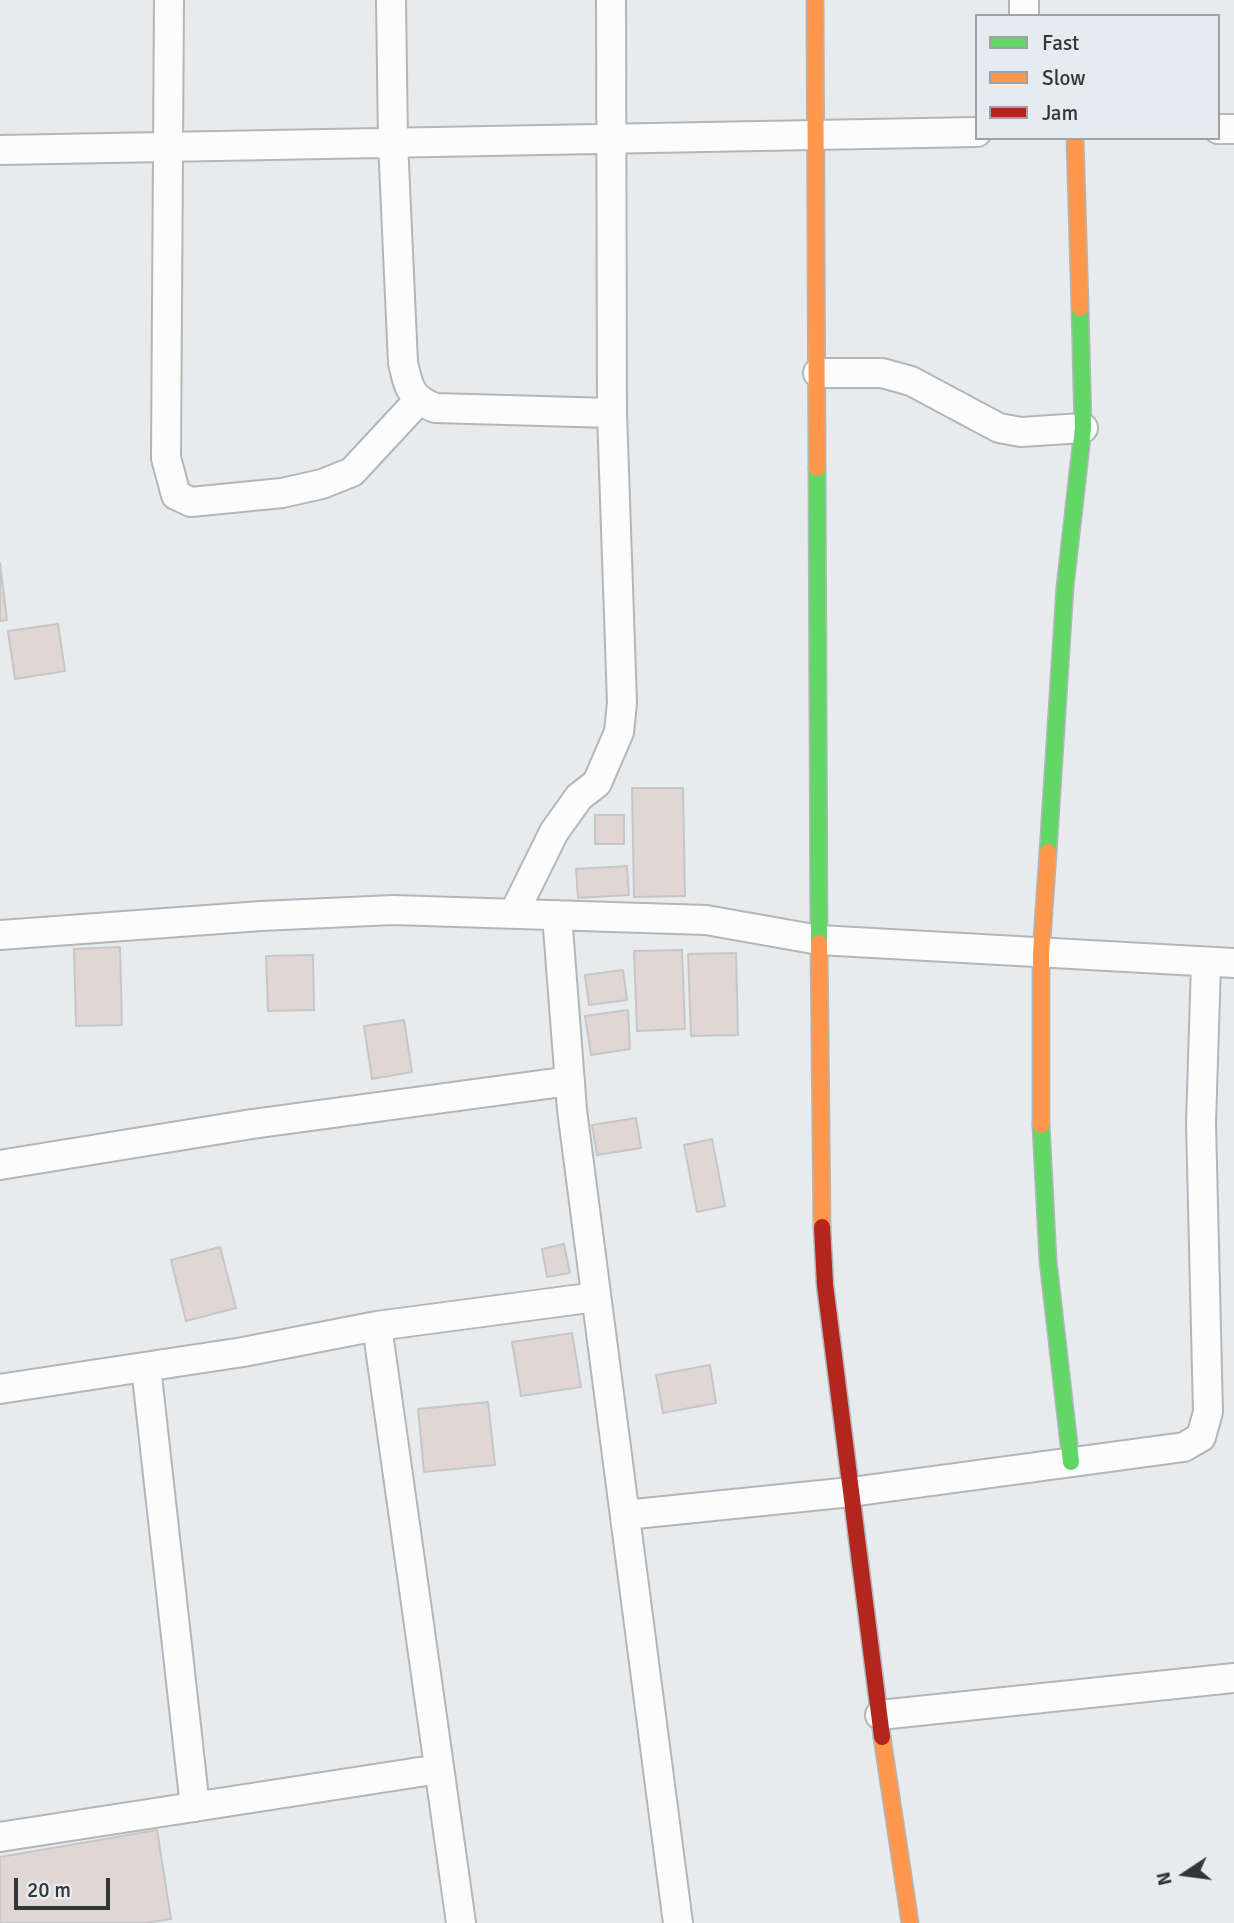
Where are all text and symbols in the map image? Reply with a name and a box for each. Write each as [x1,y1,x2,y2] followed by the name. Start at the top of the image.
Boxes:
[975,14,1220,140] legend
[1042,30,1079,56] text: Fast
[1042,65,1086,91] text: Slow
[1042,100,1078,126] text: Jam
[1150,1839,1220,1909] north arrow
[18,1864,114,1908] scale bar
[1151,1870,1178,1888] text: N
[27,1877,71,1903] text: 20 m

